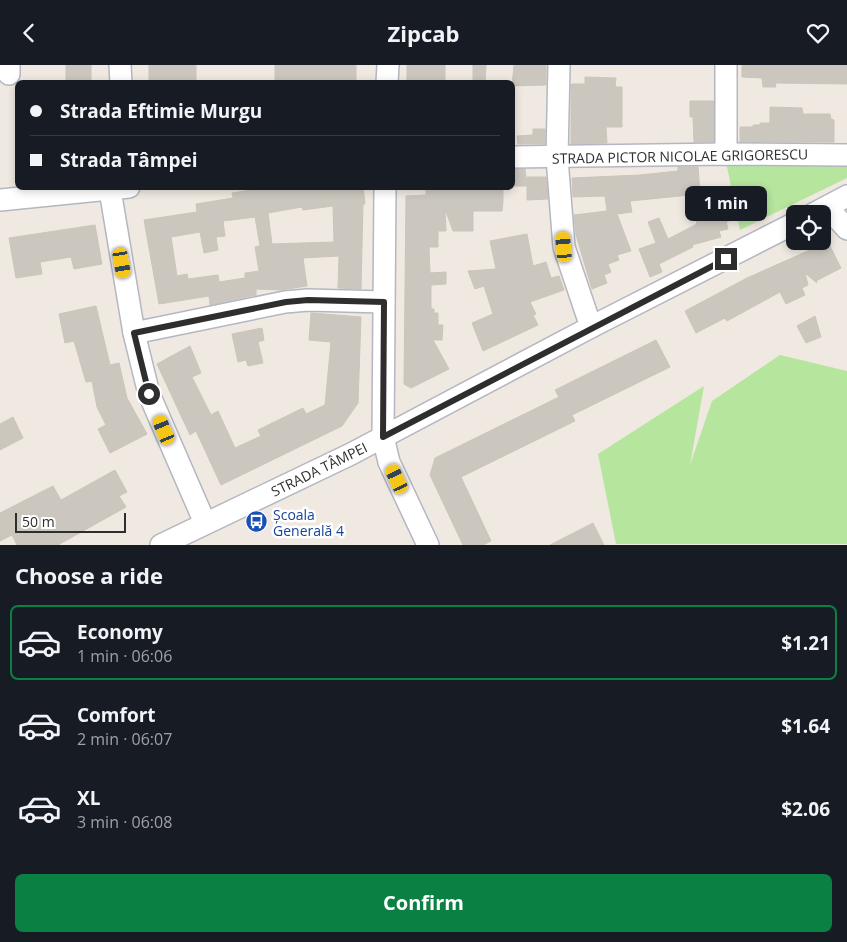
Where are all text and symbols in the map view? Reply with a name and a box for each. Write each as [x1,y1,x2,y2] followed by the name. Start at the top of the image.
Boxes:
[388,18,459,48] text: Zipcab
[15,19,43,47] icon: back
[804,19,832,47] icon: heart
[60,98,262,124] text: Strada Eftimie Murgu
[552,144,808,168] street label: STRADA PICTOR NICOLAE GRIGORESCU
[60,147,197,173] text: Strada Tâmpei
[685,186,767,221] callout: 1 min
[704,192,748,214] text: 1 min
[786,205,831,250] map controls
[786,205,831,250] button: locate
[555,231,572,263] car
[112,247,131,279] car
[715,248,737,270] route end
[138,383,160,405] route start
[151,413,176,447] car
[268,437,370,501] street label: STRADA TÂMPEI
[383,462,410,496] car
[273,505,344,540] place label: Școala Generală 4
[15,509,126,533] scale bar
[245,510,269,534] bus stop icon: Școala Generală 4
[22,512,55,531] text: 50 m
[15,560,163,590] text: Choose a ride
[77,619,163,645] text: Economy
[17,620,62,665] icon: car
[781,630,830,656] text: $1.21
[77,645,172,667] text: 1 min · 06:06
[77,702,156,728] text: Comfort
[17,703,62,748] icon: car
[781,713,830,739] text: $1.64
[77,728,172,750] text: 2 min · 06:07
[77,785,100,811] text: XL
[17,786,62,831] icon: car
[781,796,830,822] text: $2.06
[77,811,172,833] text: 3 min · 06:08
[15,874,832,932] button: Confirm

